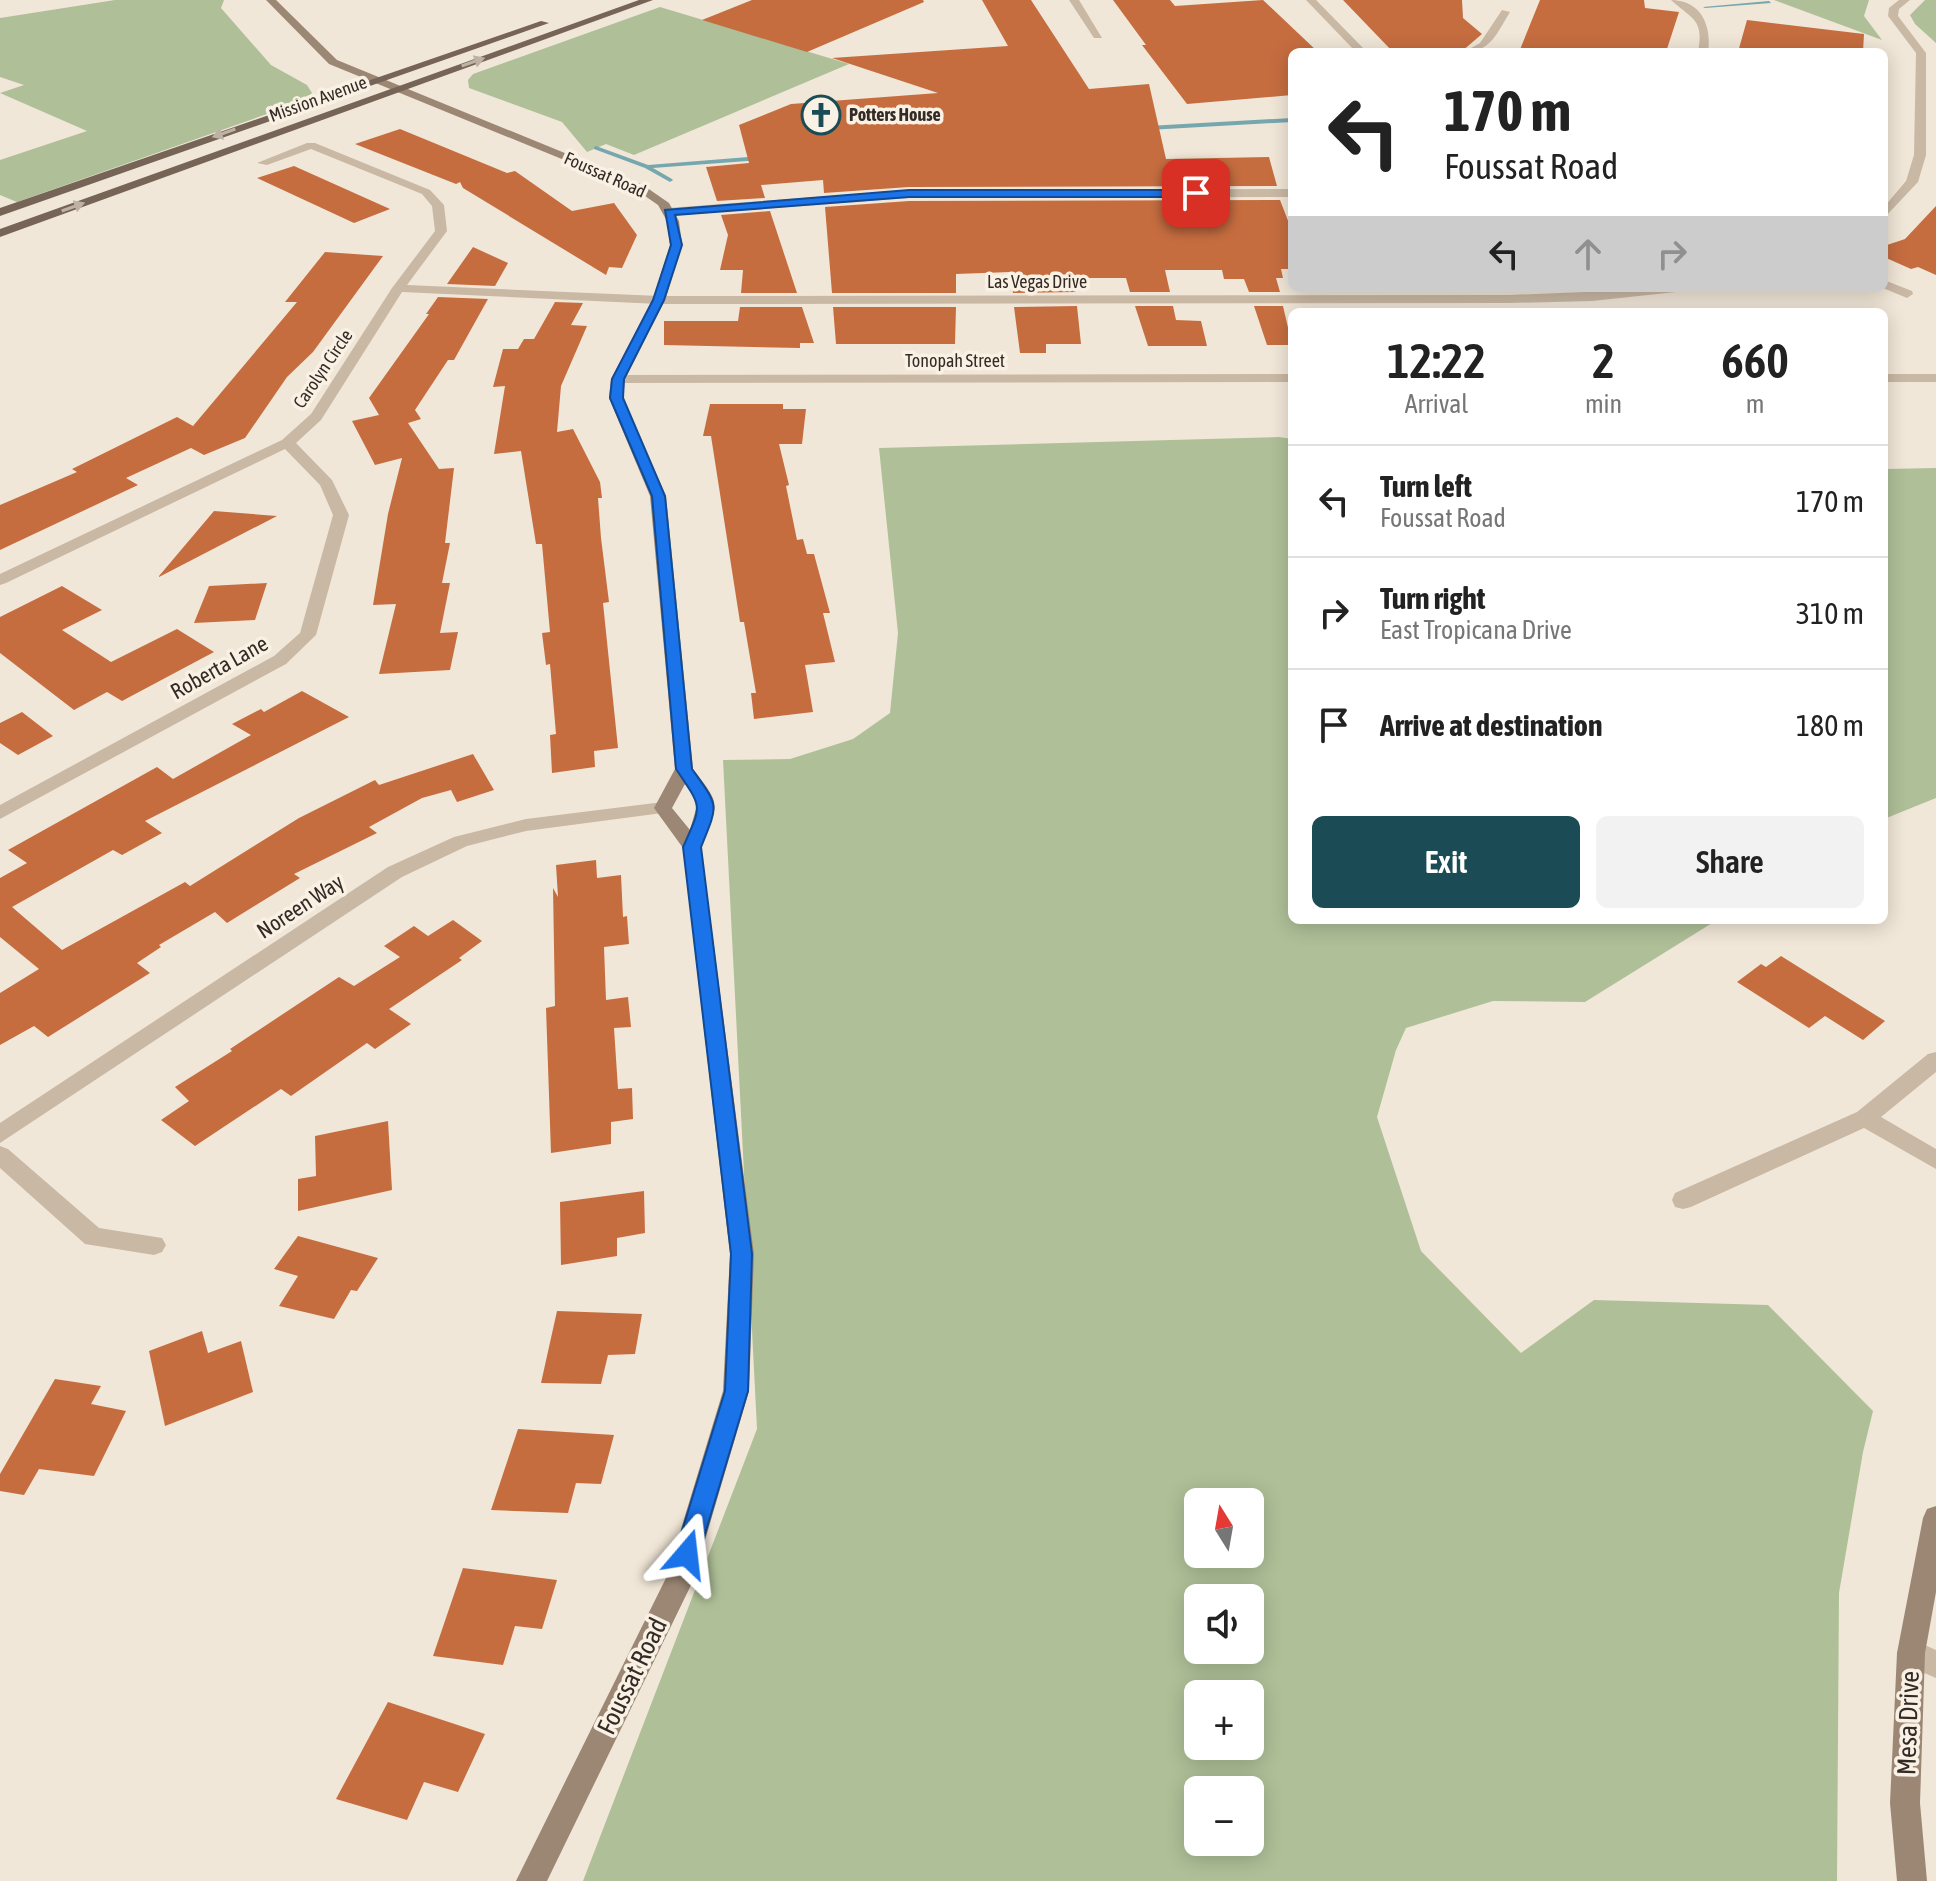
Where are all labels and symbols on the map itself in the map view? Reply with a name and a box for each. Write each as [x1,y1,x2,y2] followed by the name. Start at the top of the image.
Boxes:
[461,56,485,68] one-way arrow
[266,71,370,126] street label: Mission Avenue
[800,94,842,136] church icon: Potters House
[849,104,941,125] place label: Potters House
[211,128,235,140] one-way arrow
[561,147,649,202] street label: Foussat Road
[1162,159,1230,227] pin
[62,200,86,212] one-way arrow
[987,271,1087,292] street label: Las Vegas Drive
[289,325,357,412] street label: Carolyn Circle
[905,350,1005,371] street label: Tonopah Street
[166,630,272,704] street label: Roberta Lane
[252,868,348,944] street label: Noreen Way
[1184,1488,1264,1568] north arrow
[645,1512,729,1596] position arrow
[591,1613,673,1739] street label: Foussat Road
[1891,1670,1925,1776] street label: Mesa Drive

